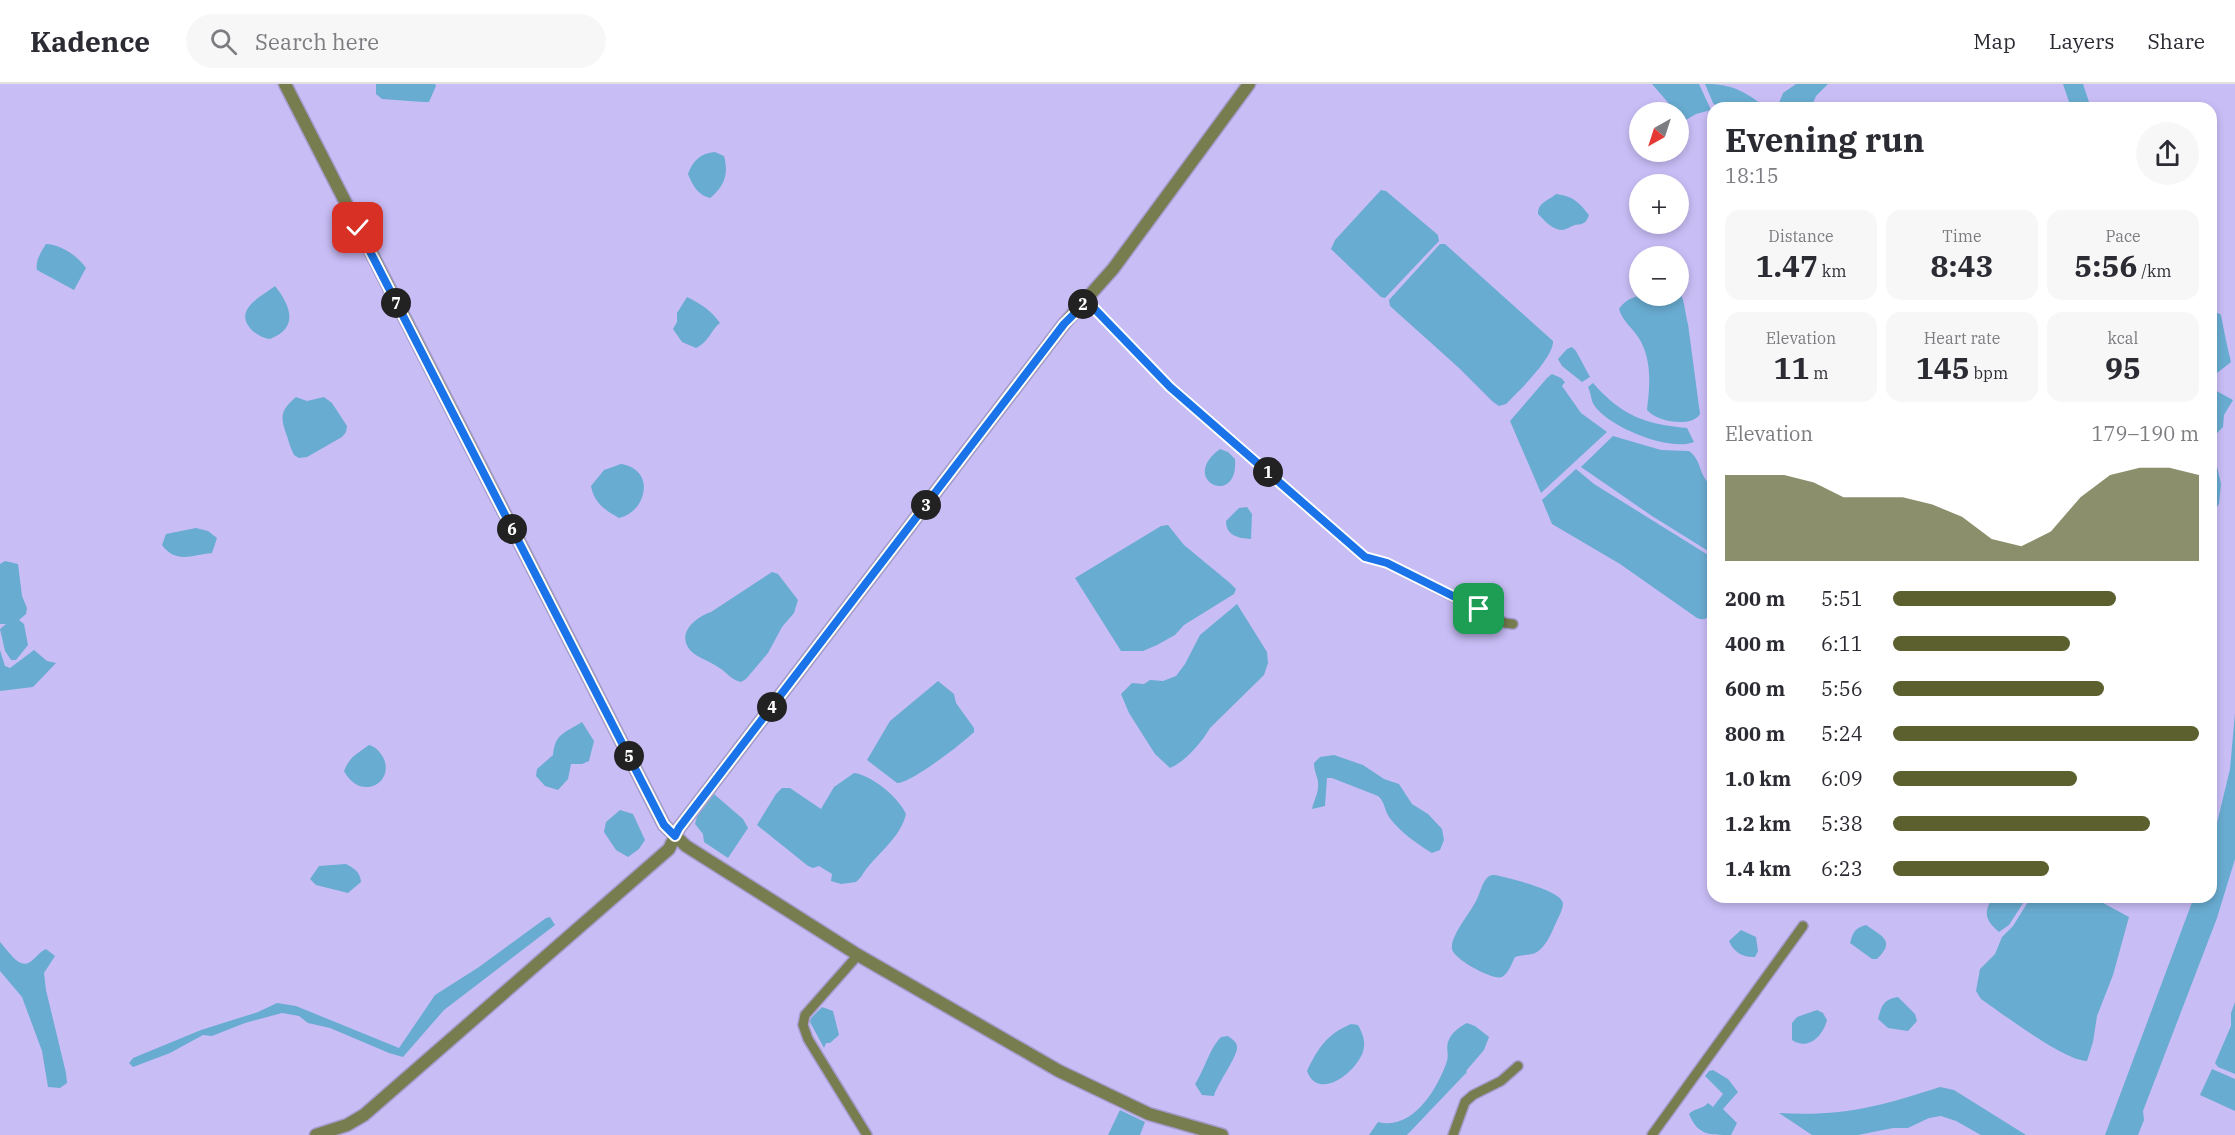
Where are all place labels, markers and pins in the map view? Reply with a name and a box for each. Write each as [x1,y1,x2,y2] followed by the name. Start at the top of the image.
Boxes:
[332,202,383,253] pin
[381,288,411,318] pin: 7
[1068,289,1098,319] pin: 2
[1253,457,1283,487] pin: 1
[911,490,941,520] pin: 3
[497,514,527,544] pin: 6
[1453,583,1504,634] pin
[757,692,787,722] pin: 4
[614,741,644,771] pin: 5

